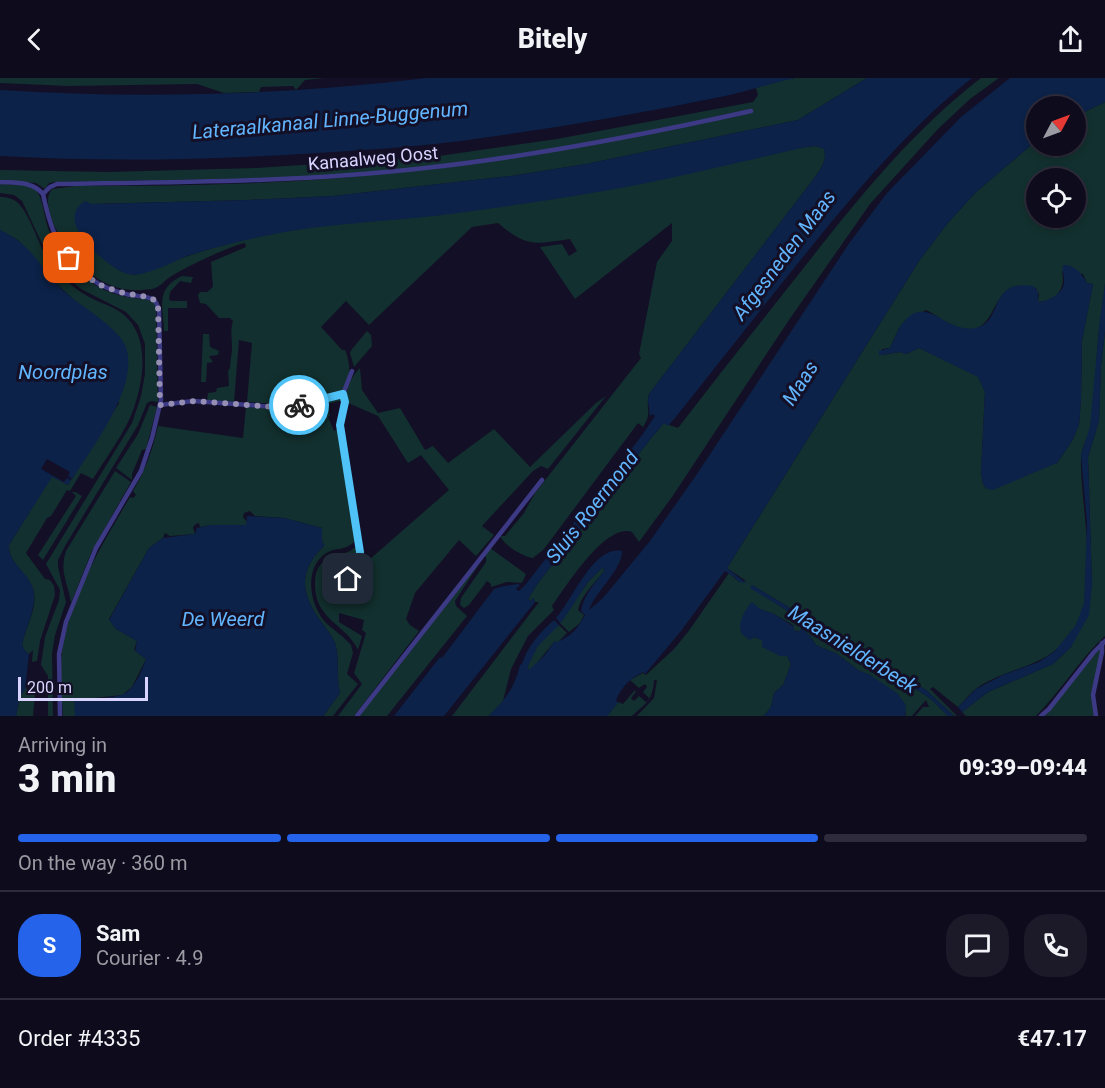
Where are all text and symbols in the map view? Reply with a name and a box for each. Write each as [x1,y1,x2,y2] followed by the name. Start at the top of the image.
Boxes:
[18,23,51,56] icon: back
[518,23,587,55] text: Bitely
[1054,23,1087,56] icon: share
[191,96,469,144] water label: Lateraalkanaal Linne-Buggenum
[1026,96,1086,156] north arrow
[1026,96,1086,228] map controls
[307,142,439,174] street label: Kanaalweg Oost
[1026,168,1086,228] button: locate
[727,185,841,325] water label: Afgesneden Maas
[43,232,94,283] pin
[52,241,85,274] icon: bag
[777,356,823,410] water label: Maas
[18,360,108,384] water label: Noordplas
[269,375,329,435] courier
[283,389,316,422] icon: bike
[541,445,644,568] water label: Sluis Roermond
[322,553,373,604] pin
[331,562,364,595] icon: home
[784,600,923,699] water label: Maasnielderbeek
[182,607,265,631] water label: De Weerd
[18,674,148,702] scale bar
[27,678,72,697] text: 200 m
[18,733,107,757] text: Arriving in
[959,755,1087,780] text: 09:39–09:44
[18,756,116,802] text: 3 min
[18,851,187,875] text: On the way · 360 m
[946,914,1009,977] button: chat
[1024,914,1087,977] button: phone
[96,921,140,946] text: Sam
[43,933,56,958] text: S
[96,946,203,970] text: Courier · 4.9
[18,1026,140,1051] text: Order #4335
[1018,1026,1087,1051] text: €47.17

